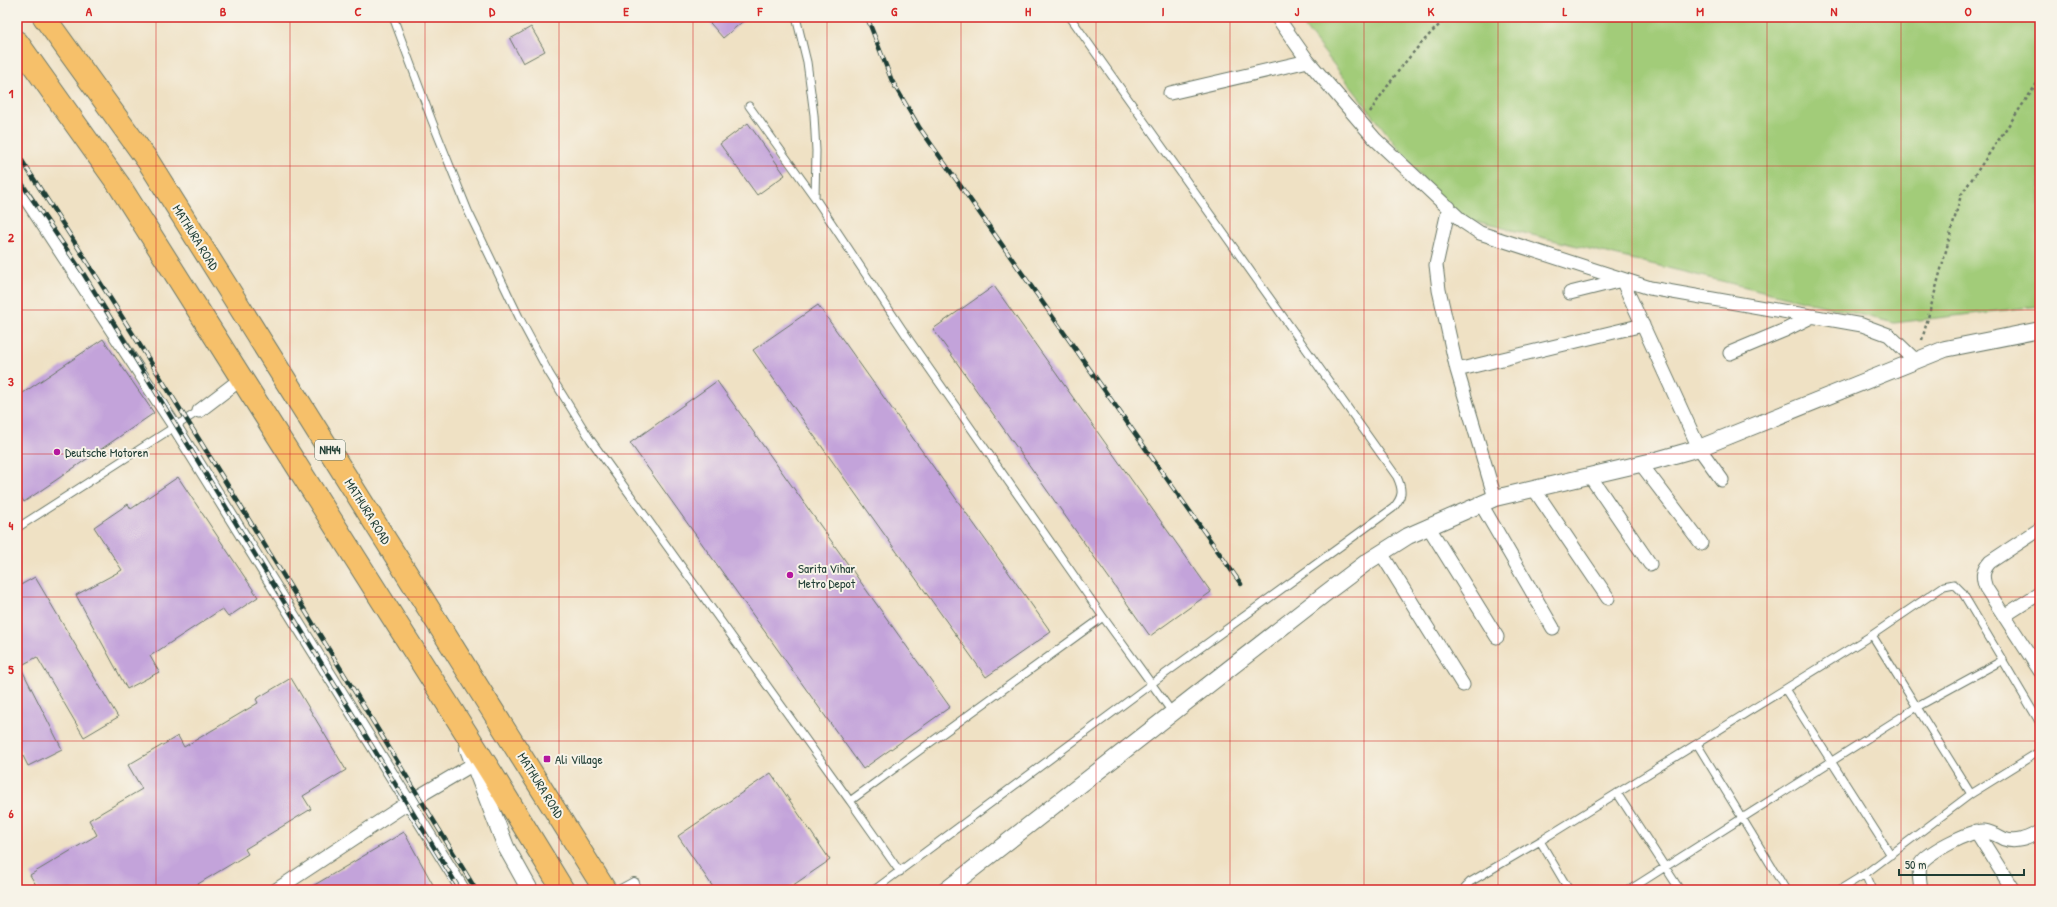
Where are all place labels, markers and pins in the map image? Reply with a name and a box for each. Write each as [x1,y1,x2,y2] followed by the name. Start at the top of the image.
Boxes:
[65,443,149,461] place label: Deutsche Motoren
[52,447,62,457] marker: Deutsche Motoren
[798,559,856,592] place label: Sarita Vihar Metro Depot
[785,570,795,580] marker: Sarita Vihar Metro Depot
[555,750,603,768] place label: Ali Village
[542,754,552,764] marker: Ali Village

